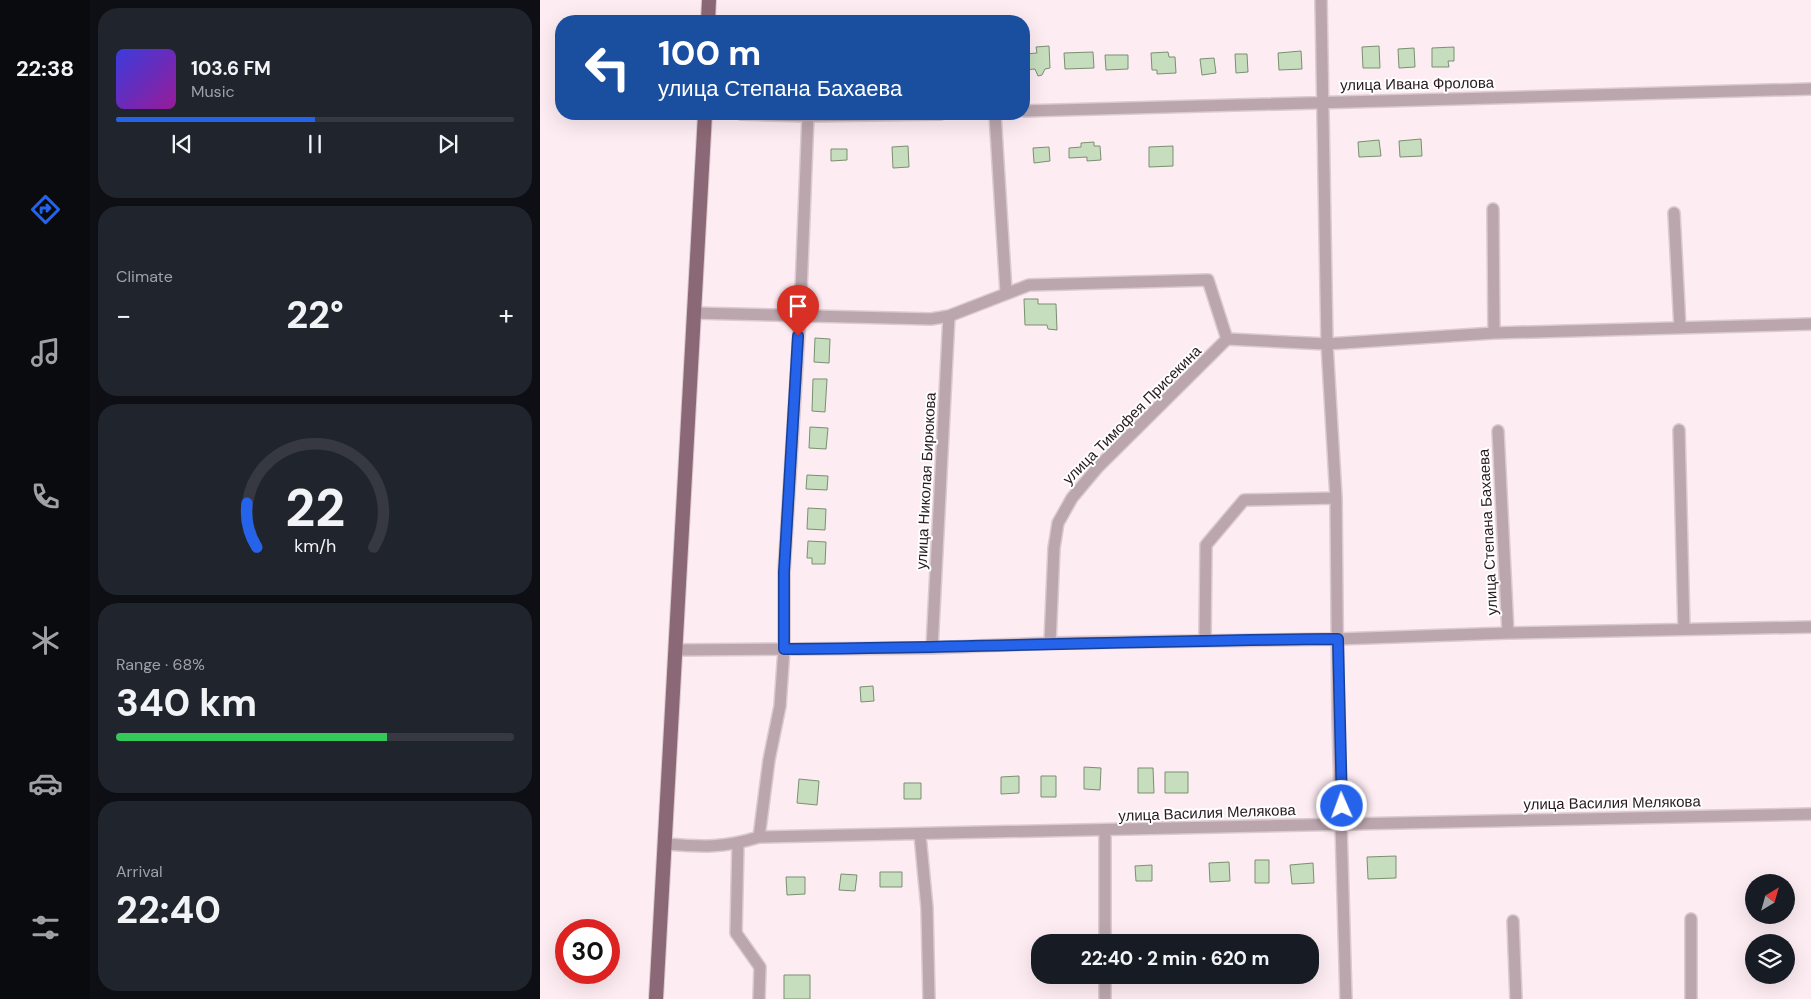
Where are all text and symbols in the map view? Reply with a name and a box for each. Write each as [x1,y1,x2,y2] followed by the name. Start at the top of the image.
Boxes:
[658,30,761,76] text: 100 m
[575,35,640,100] icon: left
[16,54,74,83] text: 22:38
[191,56,271,81] text: 103.6 FM
[1340,73,1495,95] street label: улица Ивана Фролова
[658,74,902,103] text: улица Степана Бахаева
[191,81,235,102] text: Music
[168,130,196,158] icon: previous
[301,130,329,158] icon: pause
[434,130,462,158] icon: next
[28,192,63,227] icon: directions
[116,266,173,287] text: Climate
[777,285,819,336] pin
[286,290,344,340] text: 22°
[784,292,812,320] icon: arrive
[116,297,131,334] text: −
[499,297,514,334] text: +
[28,335,63,370] icon: music
[1058,341,1206,489] street label: улица Тимофея Присекина
[911,391,941,570] street label: улица Николая Бирюкова
[1474,448,1502,616] street label: улица Степана Бахаева
[285,474,345,542] text: 22
[28,479,63,514] icon: phone
[294,534,336,558] text: km/h
[28,623,63,658] icon: climate
[116,654,205,675] text: Range · 68%
[116,678,257,728] text: 340 km
[28,766,63,801] icon: car
[1315,779,1367,831] position arrow
[1523,791,1701,815] street label: улица Василия Мелякова
[1118,800,1297,826] street label: улица Василия Мелякова
[116,861,163,882] text: Arrival
[1745,874,1795,924] north arrow
[1745,874,1795,984] map controls
[116,885,221,935] text: 22:40
[28,910,63,945] icon: filters
[555,919,620,984] speed limit sign: 30
[1745,934,1795,984] button: layers
[1081,946,1269,971] text: 22:40 · 2 min · 620 m

